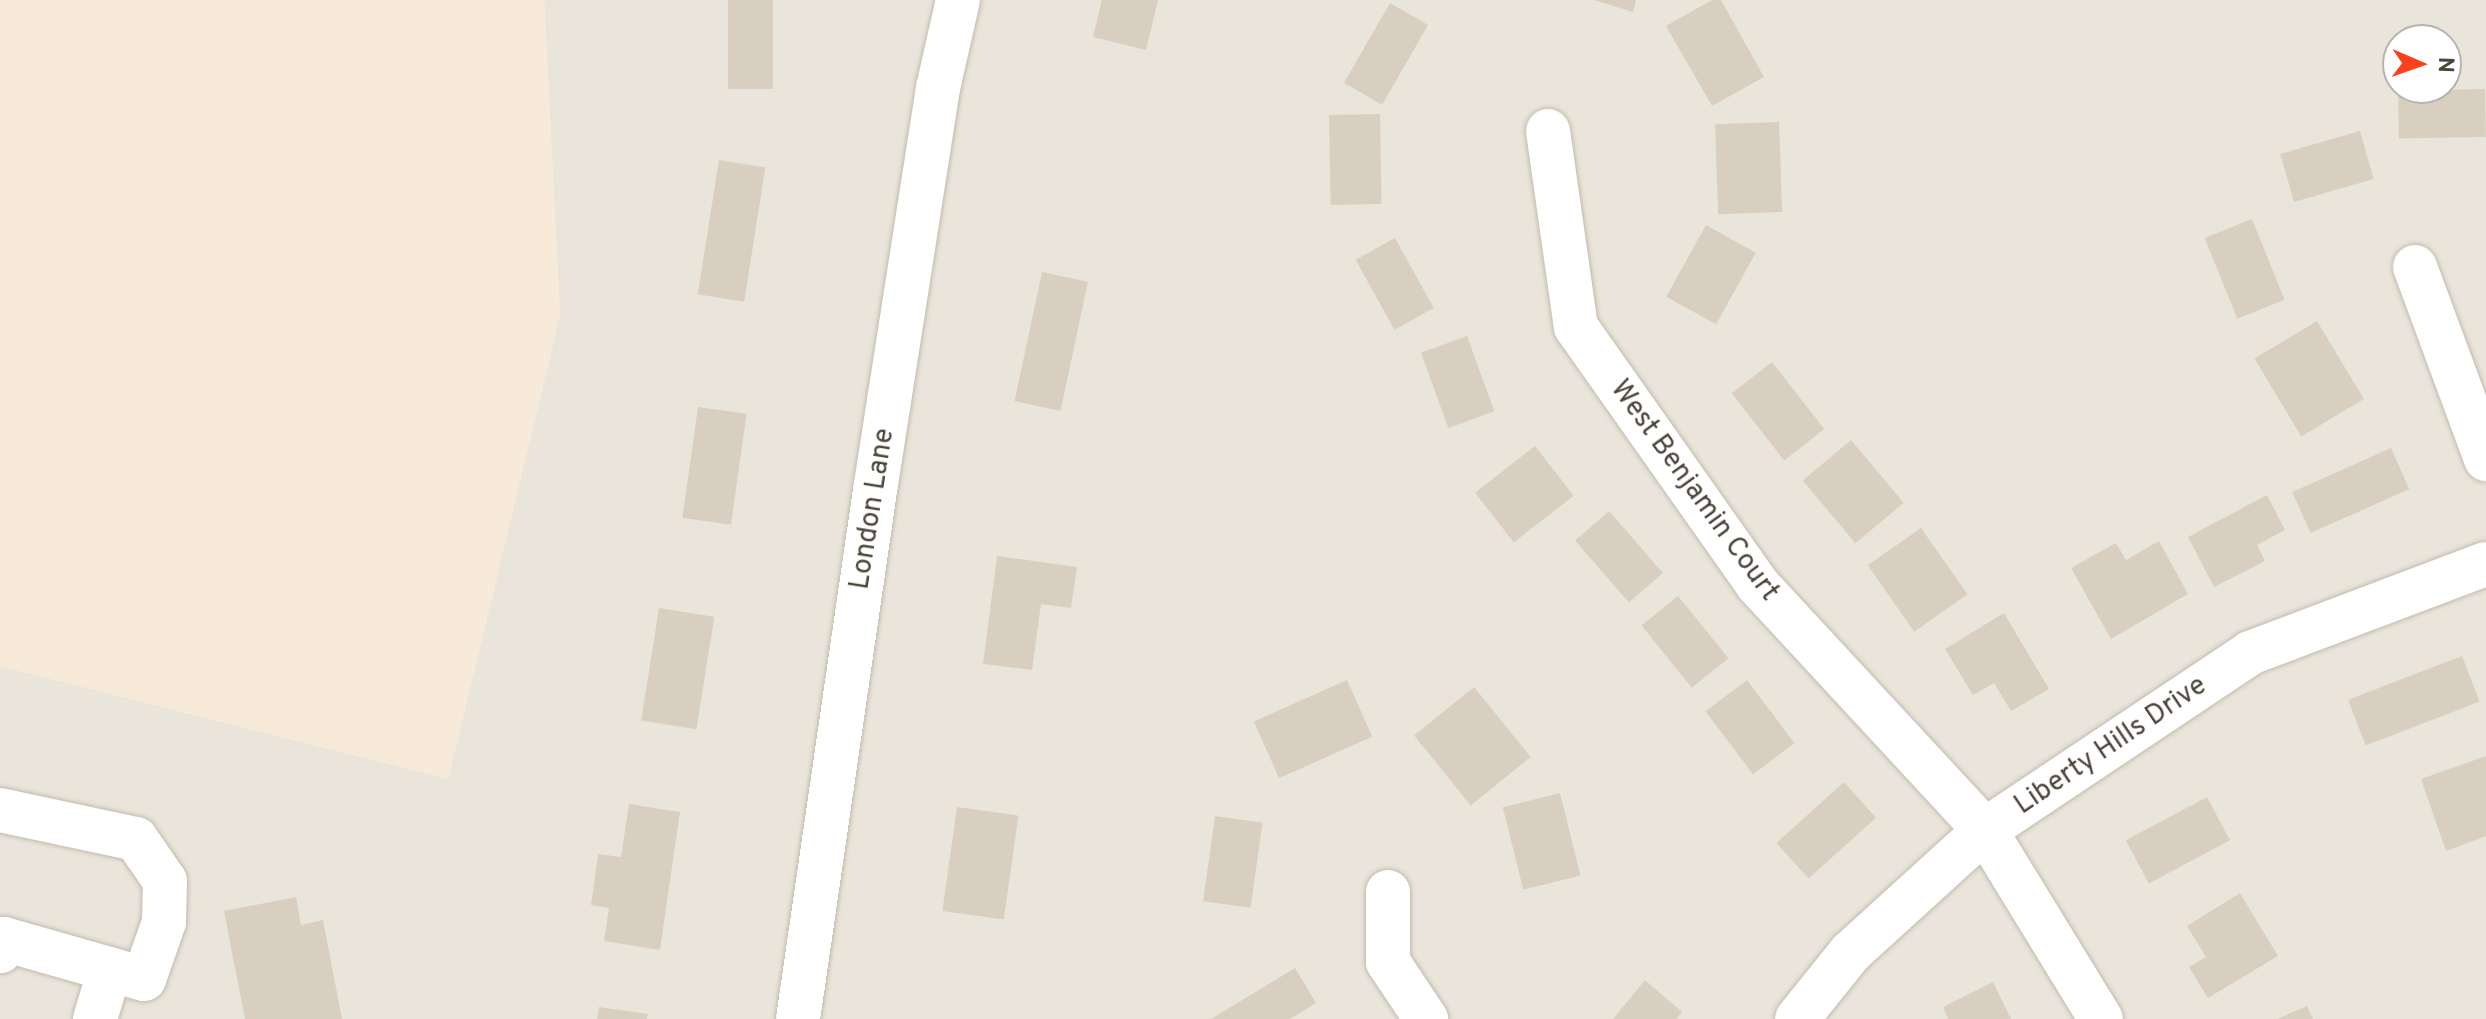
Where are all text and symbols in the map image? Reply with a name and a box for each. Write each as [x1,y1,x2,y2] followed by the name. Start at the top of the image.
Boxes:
[2382,24,2462,104] north arrow
[2431,56,2458,73] text: N
[1602,374,1786,608] street label: West Benjamin Court
[844,426,902,592] street label: London Lane
[2009,669,2213,823] street label: Liberty Hills Drive

